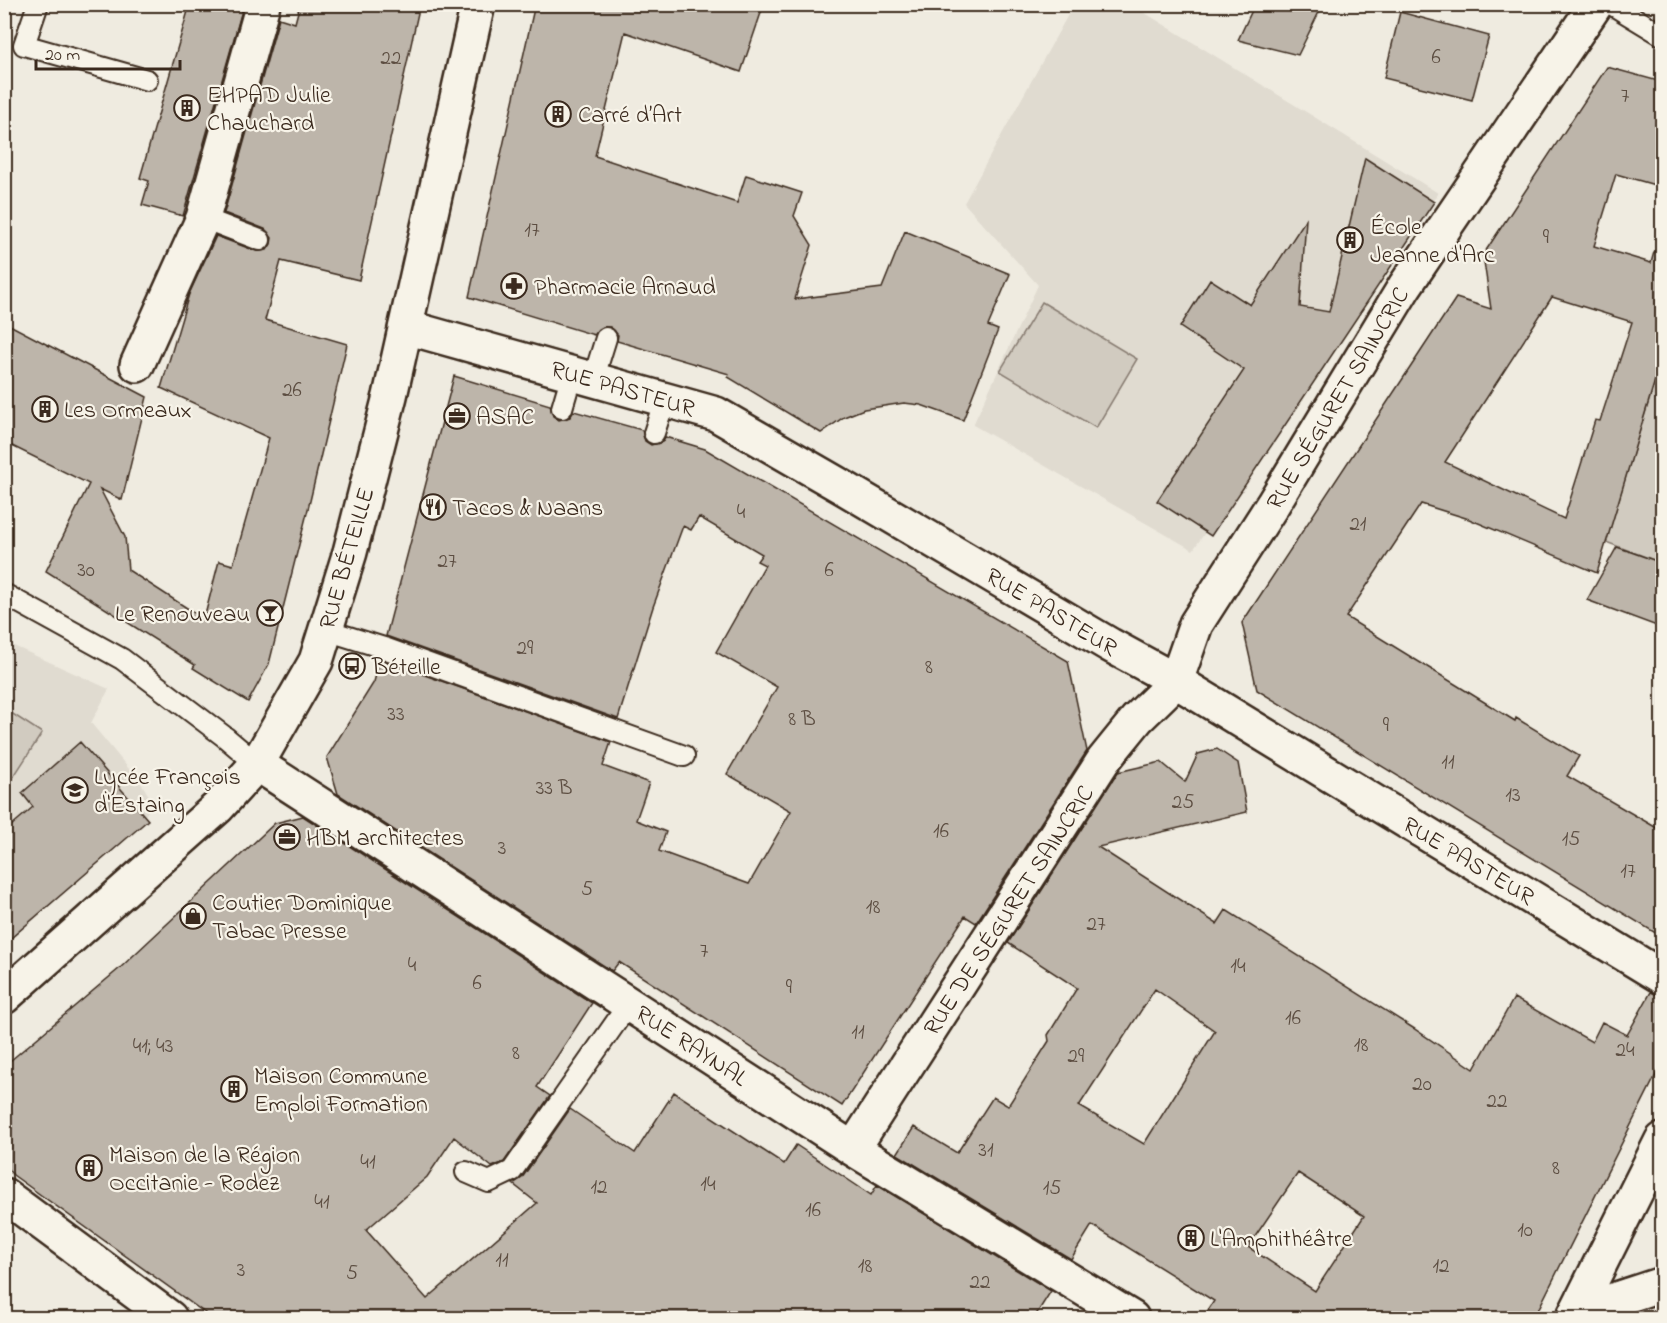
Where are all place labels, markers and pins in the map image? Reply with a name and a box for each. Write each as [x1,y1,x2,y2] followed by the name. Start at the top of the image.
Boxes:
[207,79,331,142] place label: EHPAD Julie Chauchard
[172,93,202,123] building icon: EHPAD Julie Chauchard
[543,99,573,129] building icon: Carré d’Art
[578,99,682,134] place label: Carré d’Art
[1370,211,1495,274] place label: École Jeanne d'Arc
[1335,225,1365,255] building icon: École Jeanne d'Arc
[499,271,529,301] pharmacy icon: Pharmacie Arnaud
[534,271,716,306] place label: Pharmacie Arnaud
[30,394,60,424] building icon: Les Ormeaux
[64,394,192,429] place label: Les Ormeaux
[442,401,472,431] office icon: ASAC
[476,401,534,436] place label: ASAC
[418,492,448,522] restaurant icon: Tacos & Naans
[452,492,603,527] place label: Tacos & Naans
[115,598,250,633] place label: Le Renouveau
[255,598,285,628] bar icon: Le Renouveau
[337,651,367,681] bus stop icon: Béteille
[371,651,441,686] place label: Béteille
[94,761,241,824] place label: Lycée François d'Estaing
[60,775,90,805] school or university icon: Lycée François d'Estaing
[272,822,302,852] office icon: HBM architectes
[306,822,464,857] place label: HBM architectes
[212,887,392,950] place label: Coutier Dominique Tabac Presse
[178,901,208,931] shop icon: Coutier Dominique Tabac Presse
[254,1060,428,1123] place label: Maison Commune Emploi Formation
[219,1074,249,1104] building icon: Maison Commune Emploi Formation
[109,1139,300,1202] place label: Maison de la Région Occitanie - Rodez
[74,1153,104,1183] building icon: Maison de la Région Occitanie - Rodez
[1176,1223,1206,1253] building icon: L'Amphithéâtre
[1210,1223,1353,1258] place label: L'Amphithéâtre

